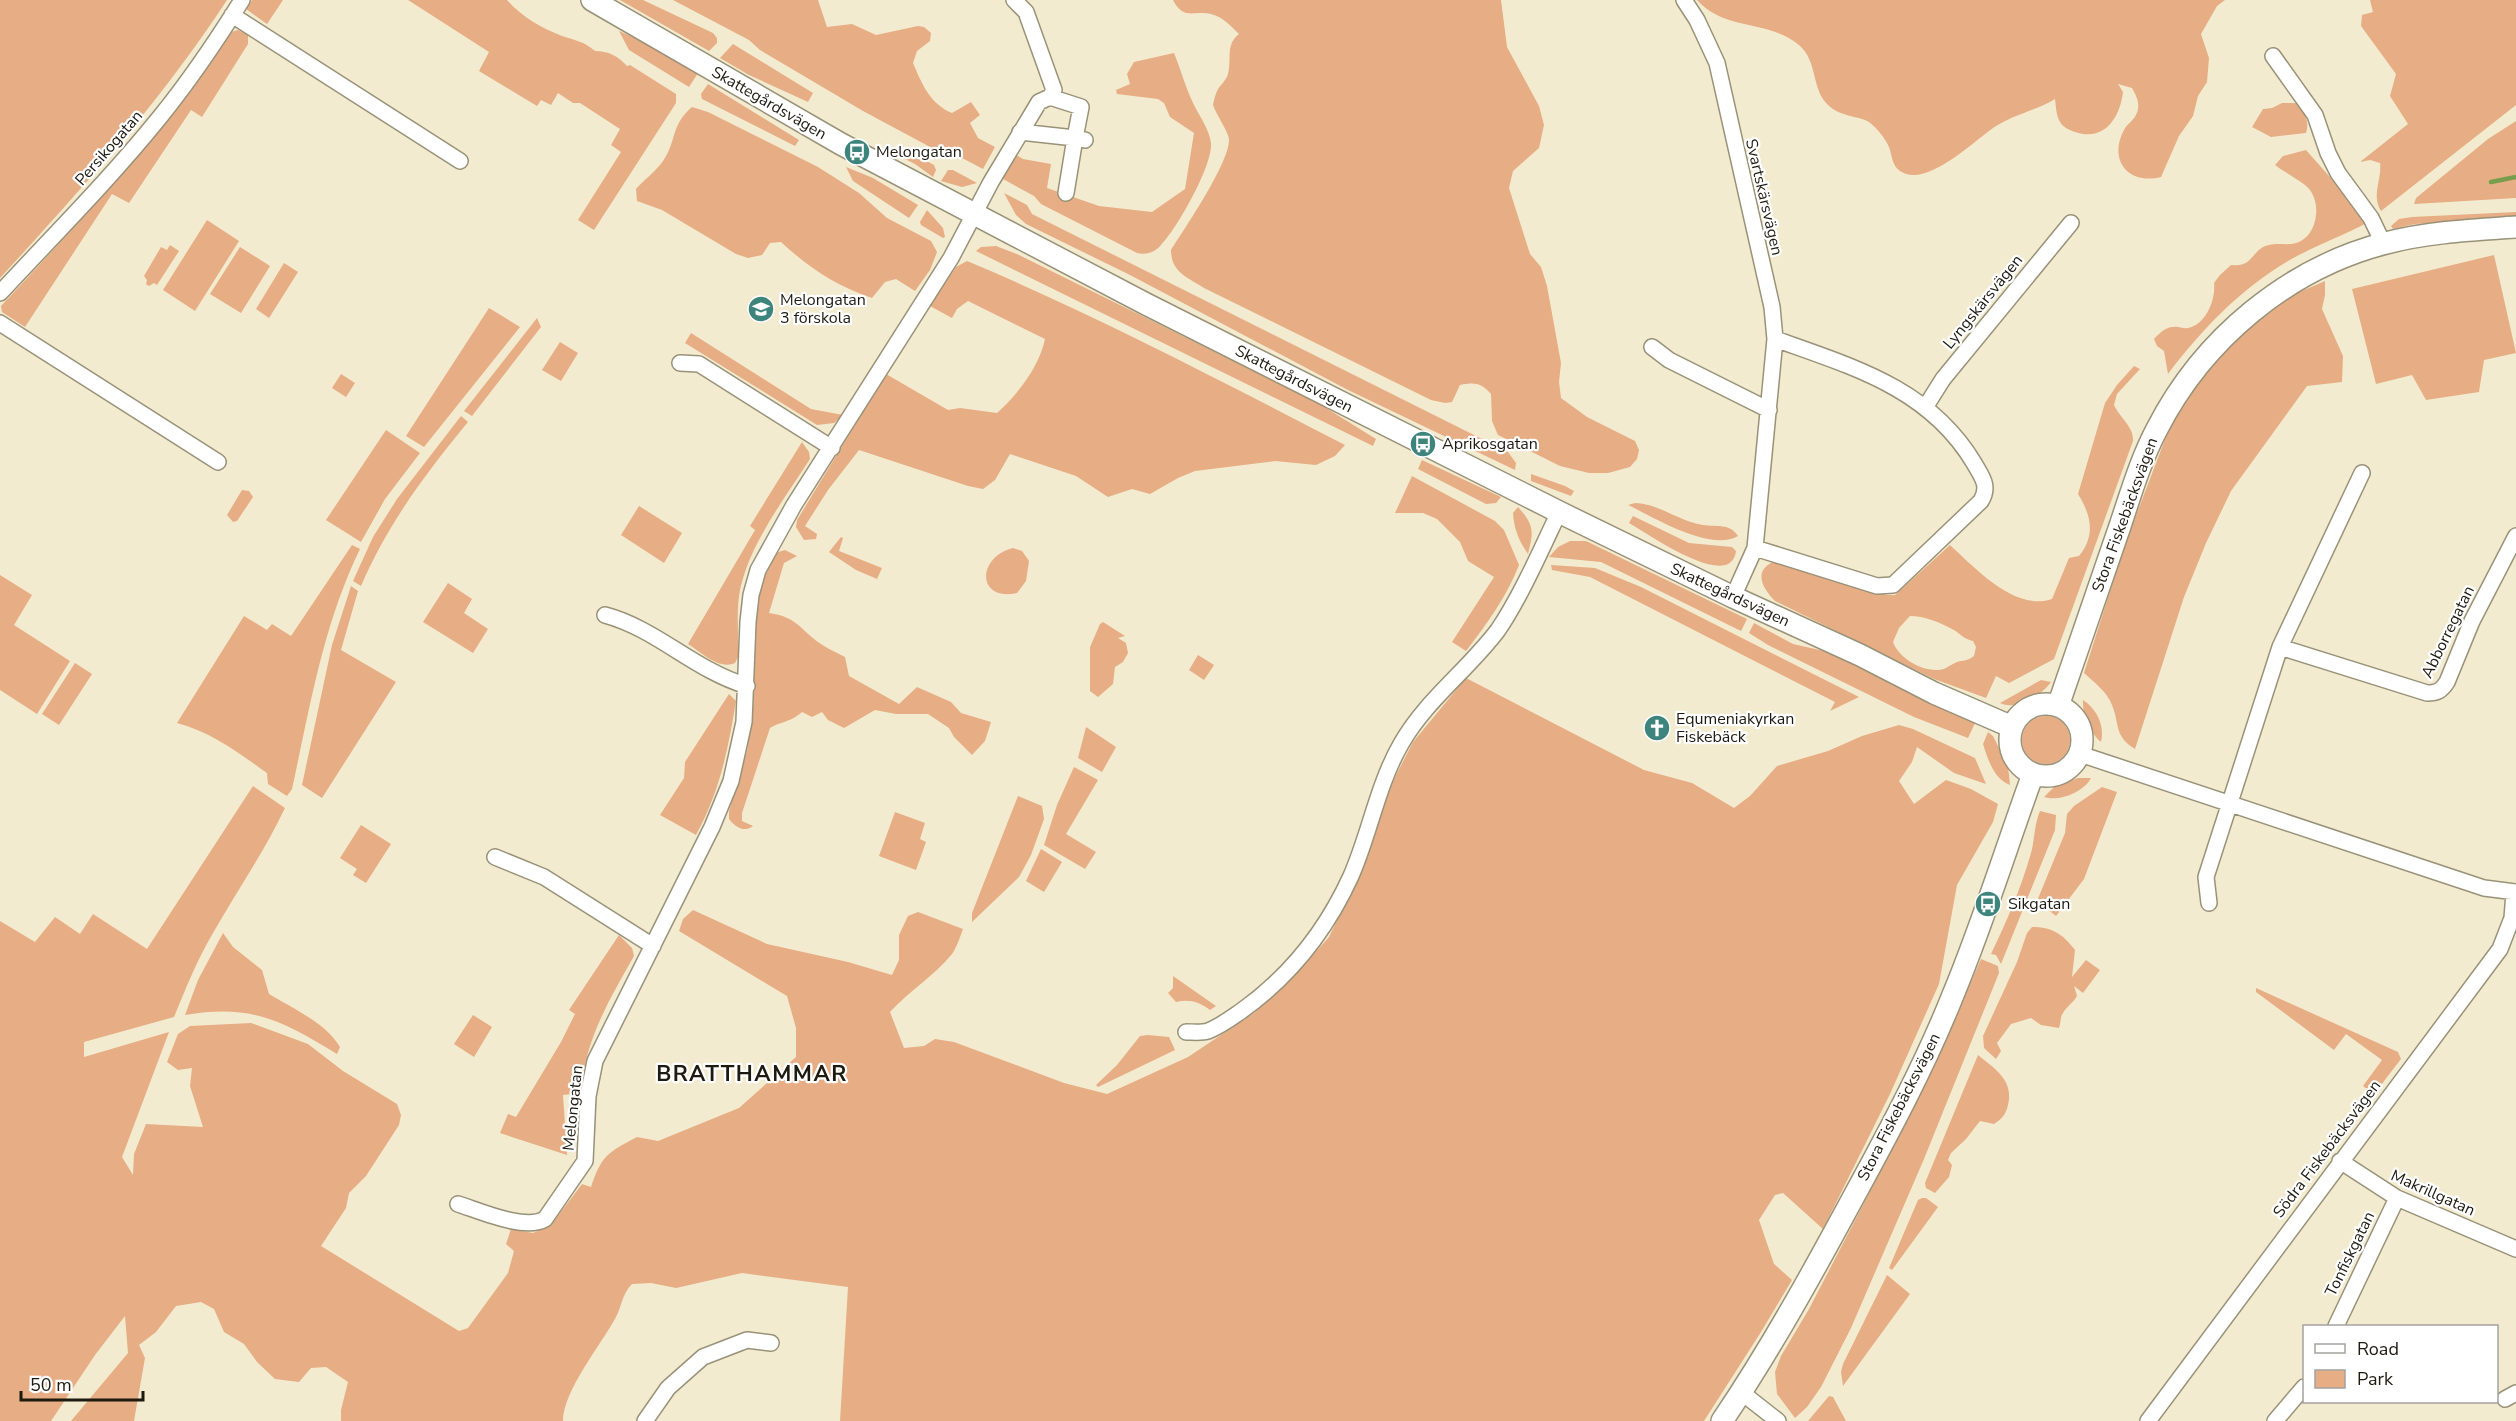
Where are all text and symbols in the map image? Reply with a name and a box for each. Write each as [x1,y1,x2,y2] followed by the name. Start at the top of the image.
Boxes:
[707,61,831,145] street label: Skattegårdsvägen
[70,106,148,190] street label: Persikogatan
[842,137,872,167] bus stop icon: Melongatan
[1740,137,1788,257] street label: Svartskärsvägen
[876,141,962,163] place label: Melongatan
[1938,250,2028,354] street label: Lyngskärsvägen
[780,289,866,329] place label: Melongatan 3 förskola
[746,294,776,324] school or university icon: Melongatan 3 förskola
[1231,340,1357,418] street label: Skattegårdsvägen
[1408,429,1438,459] bus stop icon: Aprikosgatan
[1442,433,1538,455] place label: Aprikosgatan
[2087,435,2163,595] street label: Stora Fiskebäcksvägen
[1667,558,1793,632] street label: Skattegårdsvägen
[2416,582,2480,682] street label: Abborregatan
[1676,708,1794,748] place label: Equmeniakyrkan Fiskebäck
[1642,713,1672,743] church icon: Equmeniakyrkan Fiskebäck
[1973,889,2003,919] bus stop icon: Sikgatan
[2008,893,2070,915] place label: Sikgatan
[1852,1029,1946,1185] street label: Stora Fiskebäcksvägen
[656,1059,848,1089] district label: BRATTHAMMAR
[558,1064,588,1152] street label: Melongatan
[2268,1076,2386,1222] street label: Södra Fiskebäcksvägen
[2387,1165,2479,1221] street label: Makrillgatan
[2320,1208,2380,1300] street label: Tonfiskgatan
[2303,1325,2498,1403] legend
[2357,1337,2399,1361] text: Road
[21,1364,142,1402] scale bar
[2357,1367,2394,1391] text: Park
[30,1373,72,1397] text: 50 m

